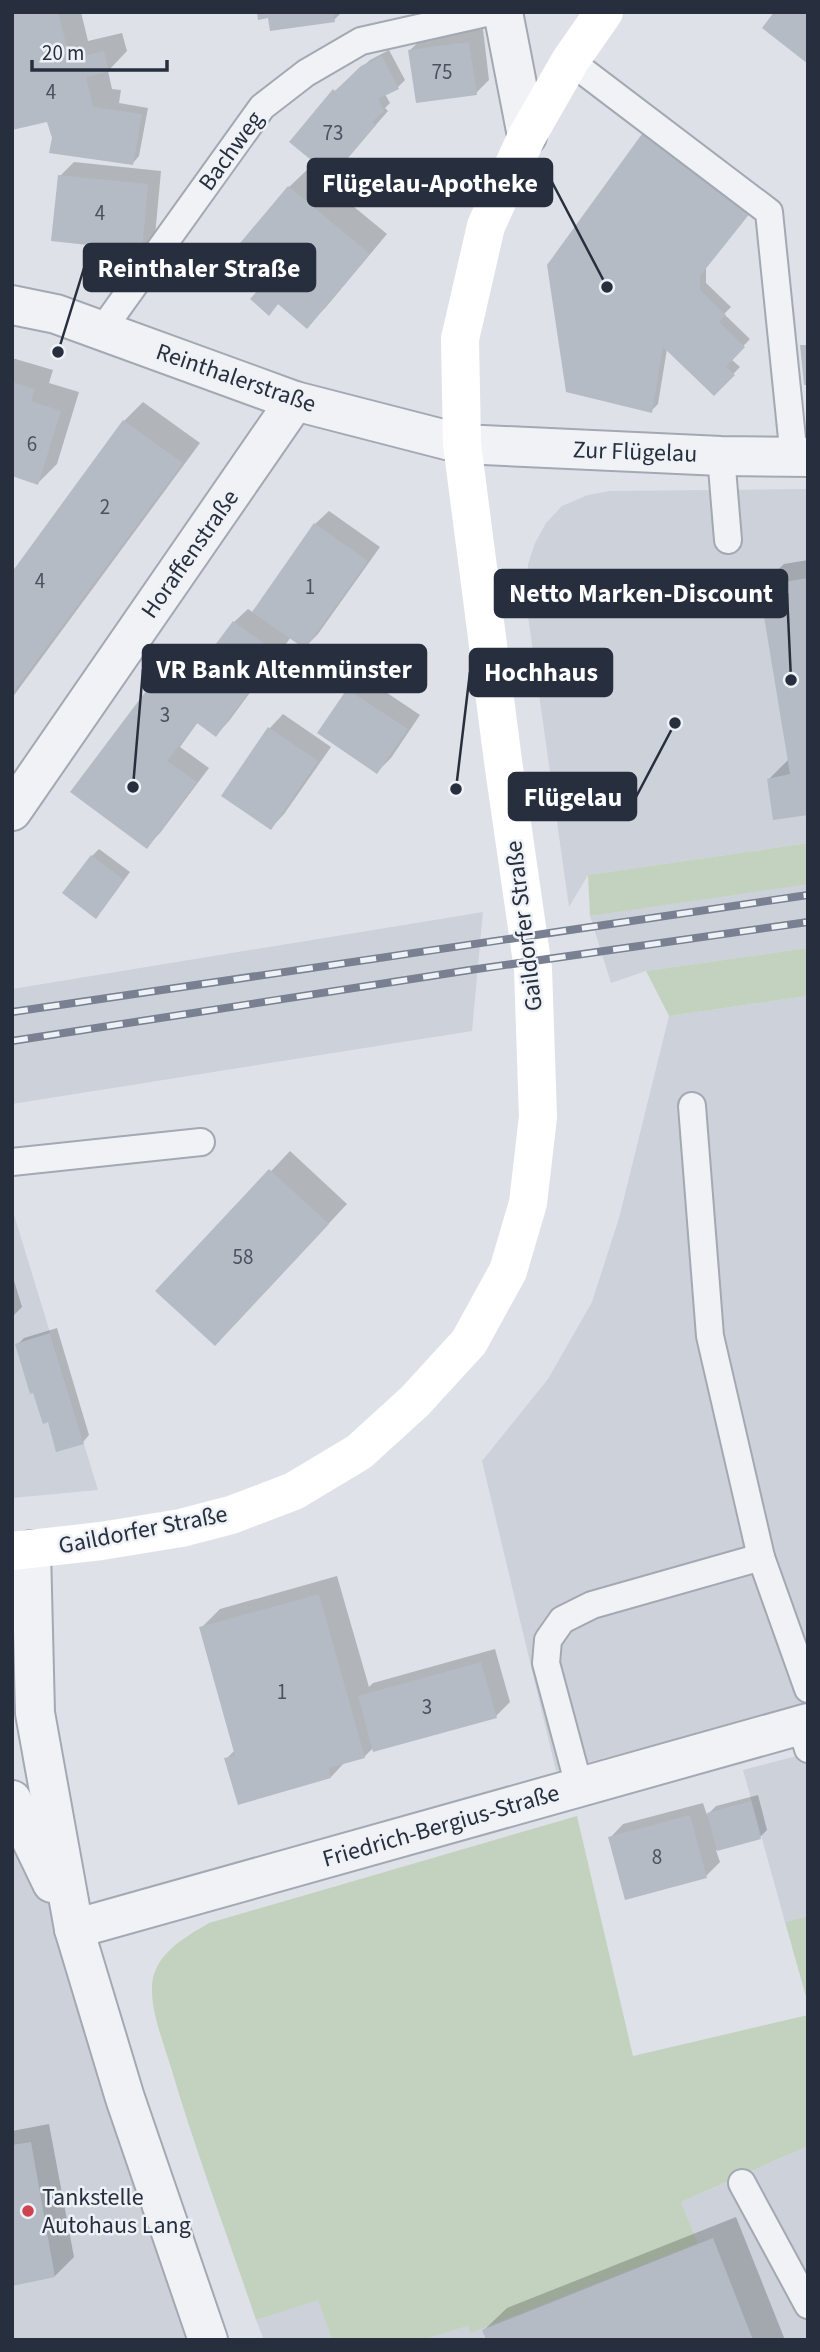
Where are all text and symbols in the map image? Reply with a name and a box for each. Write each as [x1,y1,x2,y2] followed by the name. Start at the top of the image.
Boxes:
[32,28,166,72] scale bar
[42,38,84,68] text: 20 m
[432,57,452,87] house number: 75
[46,77,56,107] house number: 4
[190,104,272,198] street label: Bachweg
[323,118,343,148] house number: 73
[308,159,552,206] callout: Flügelau-Apotheke
[322,165,538,202] text: Flügelau-Apotheke
[95,198,105,228] house number: 4
[84,244,315,291] callout: Reinthaler Straße
[97,250,301,287] text: Reinthaler Straße
[151,334,321,422] street label: Reinthalerstraße
[27,429,37,459] house number: 6
[572,432,698,472] street label: Zur Flügelau
[133,482,247,626] street label: Horaffenstraße
[100,492,110,522] house number: 2
[35,566,45,596] house number: 4
[495,570,787,617] callout: Netto Marken-Discount
[305,572,315,602] house number: 1
[509,575,773,612] text: Netto Marken-Discount
[143,645,426,692] callout: VR Bank Altenmünster
[470,649,612,696] callout: Hochhaus
[155,651,413,688] text: VR Bank Altenmünster
[484,654,598,691] text: Hochhaus
[160,700,170,730] house number: 3
[509,773,636,820] callout: Flügelau
[524,779,622,816] text: Flügelau
[496,839,552,1013] street label: Gaildorfer Straße
[233,1242,253,1272] house number: 58
[56,1496,230,1564] street label: Gaildorfer Straße
[277,1677,287,1707] house number: 1
[422,1692,432,1722] house number: 3
[318,1775,564,1877] street label: Friedrich-Bergius-Straße
[652,1842,662,1872] house number: 8
[42,2180,191,2243] place label: Tankstelle Autohaus Lang
[20,2203,36,2219] marker: Tankstelle Autohaus Lang

